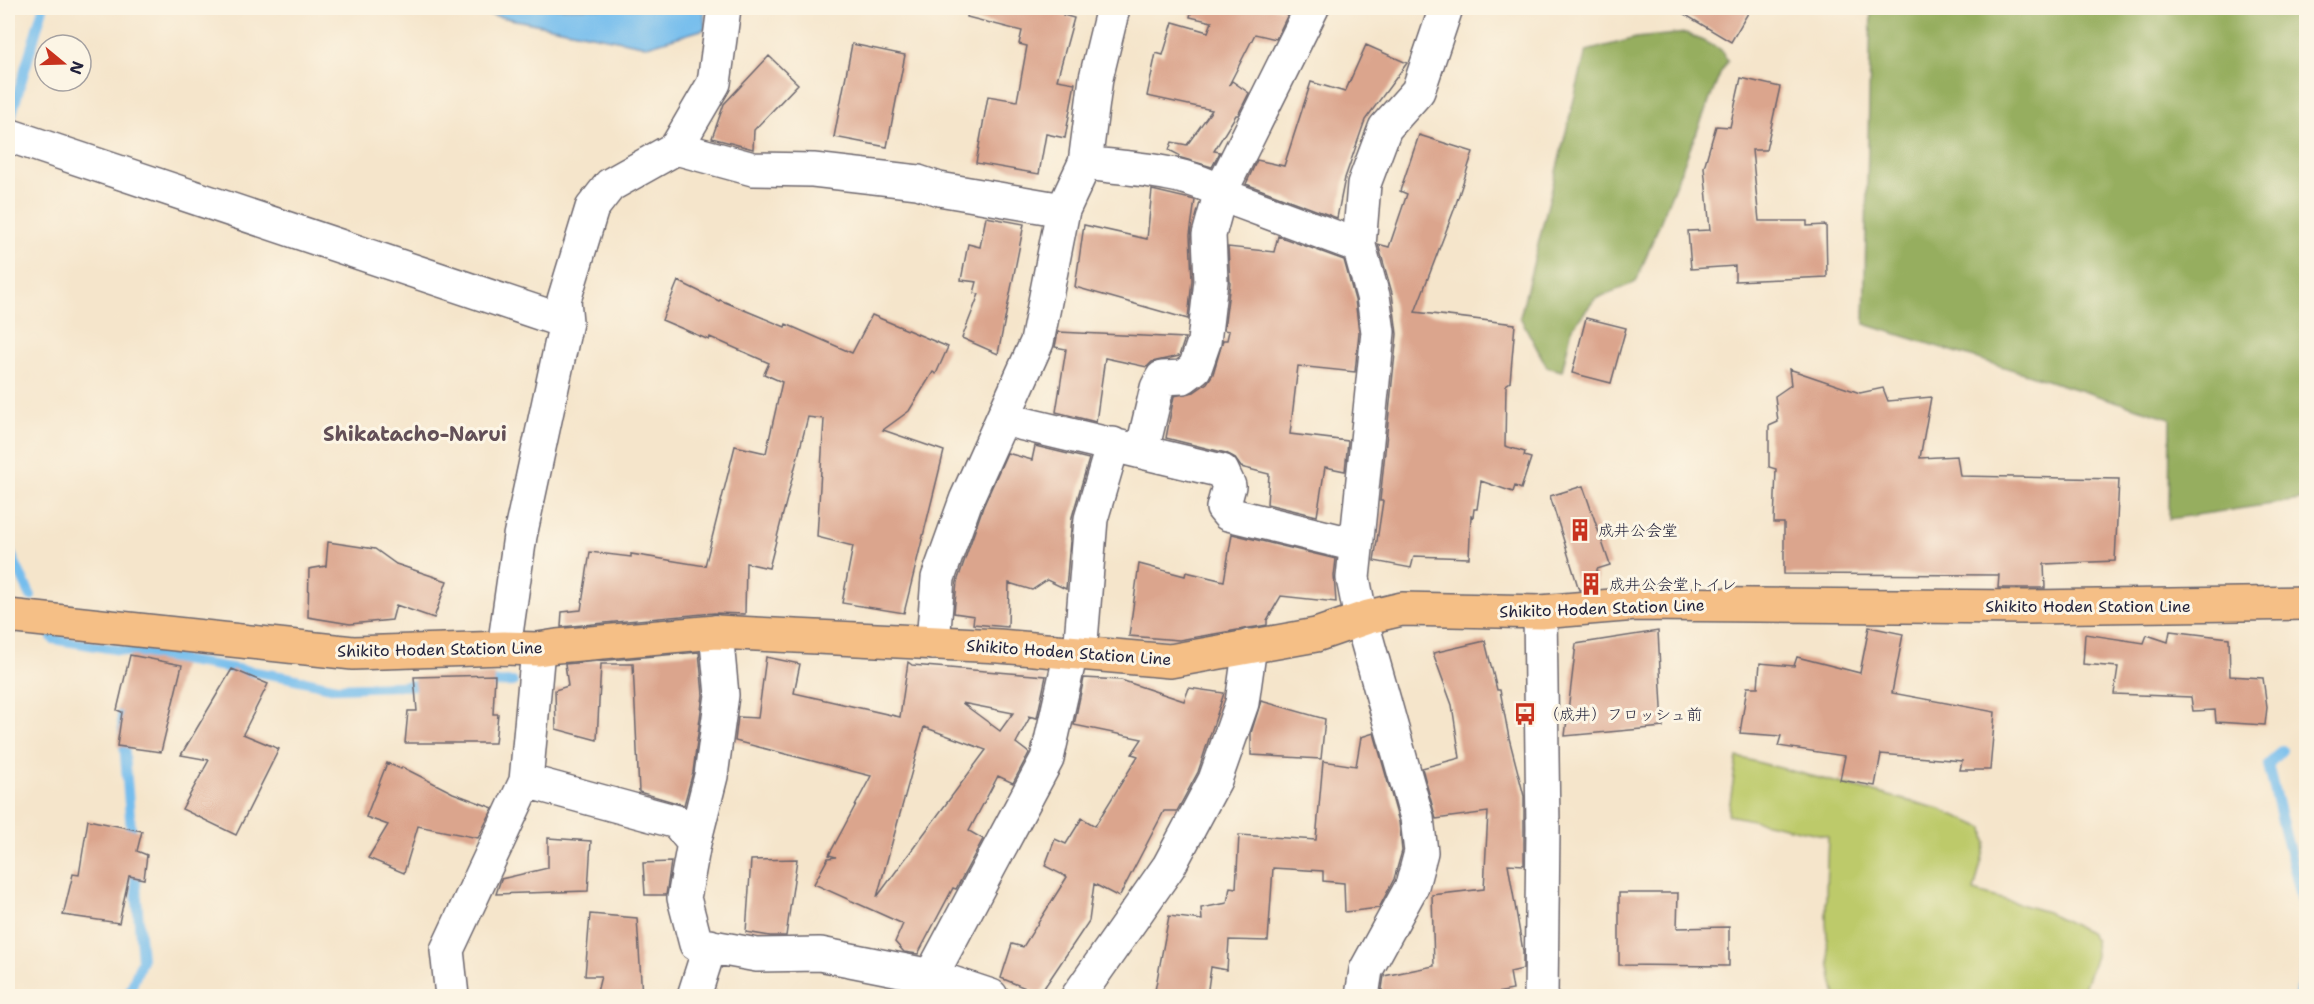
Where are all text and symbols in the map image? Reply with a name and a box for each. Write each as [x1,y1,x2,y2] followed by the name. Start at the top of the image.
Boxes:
[33,33,93,93] north arrow
[65,58,89,77] text: N
[323,421,507,447] district label: Shikatacho-Narui
[1567,517,1593,543] building icon: 成井公会堂
[1598,520,1678,541] place label: 成井公会堂
[1578,571,1604,597] building icon: 成井公会堂トイレ
[1609,574,1737,595] place label: 成井公会堂トイレ
[1499,594,1705,623] street label: Shikito Hoden Station Line
[1985,596,2191,617] street label: Shikito Hoden Station Line
[966,635,1172,670] street label: Shikito Hoden Station Line
[337,637,543,662] street label: Shikito Hoden Station Line
[1512,701,1538,727] bus stop icon: （成井）フロッシュ前
[1543,704,1702,725] place label: （成井）フロッシュ前

